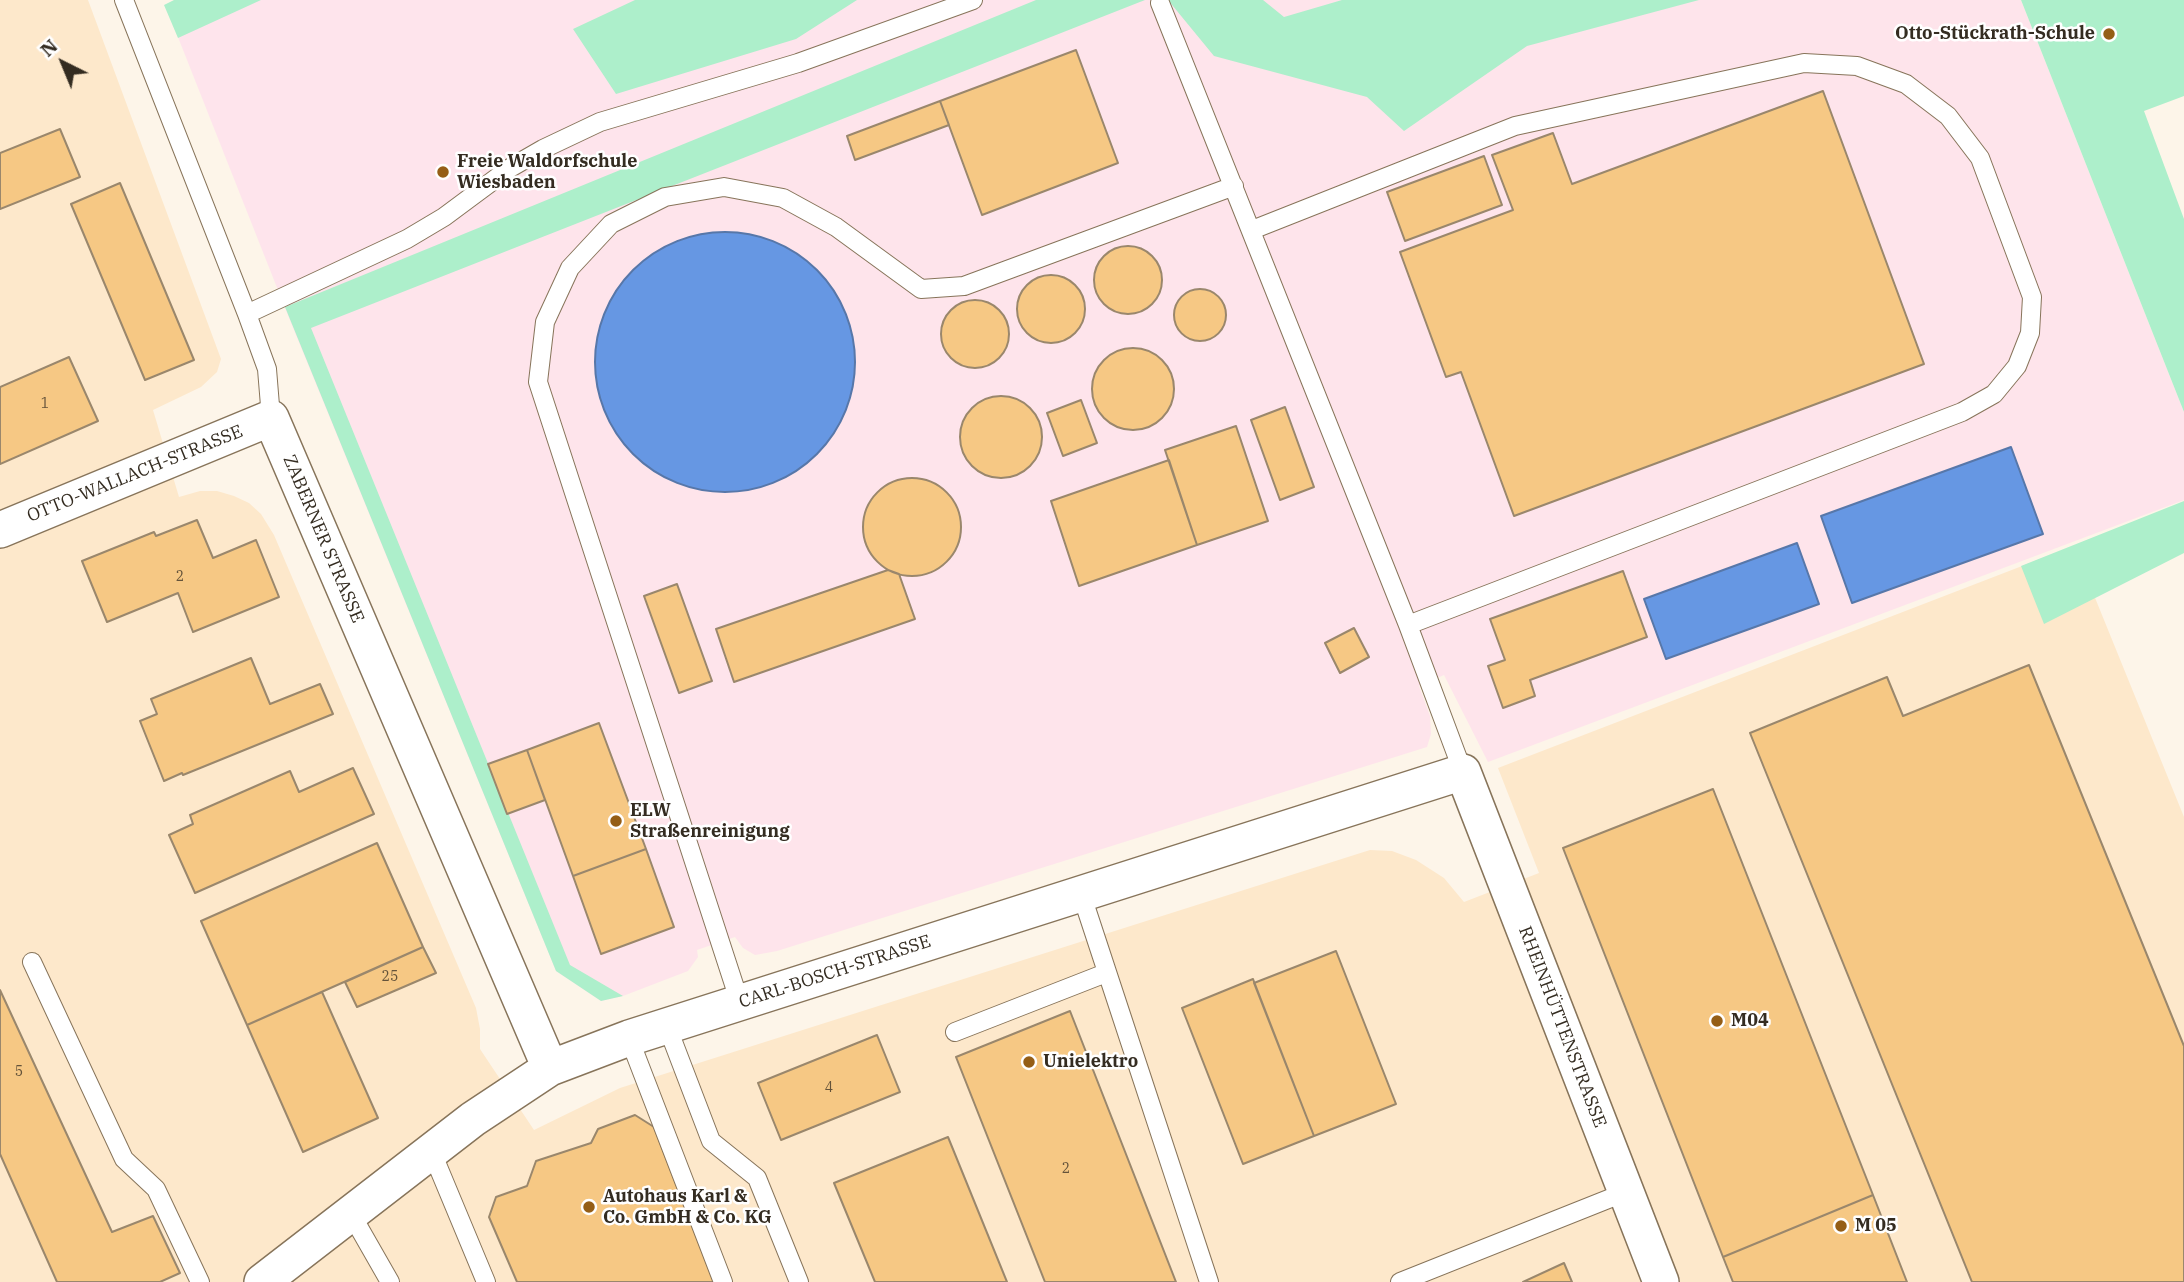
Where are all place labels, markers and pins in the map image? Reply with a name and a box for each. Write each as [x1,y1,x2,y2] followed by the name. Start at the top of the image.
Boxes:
[1895,23,2095,45] place label: Otto-Stückrath-Schule
[2101,26,2117,42] marker: Otto-Stückrath-Schule
[457,151,637,194] place label: Freie Waldorfschule Wiesbaden
[435,164,451,180] marker: Freie Waldorfschule Wiesbaden
[630,800,790,842] place label: ELW Straßenreinigung
[608,813,624,829] marker: ELW Straßenreinigung
[1731,1010,1769,1032] place label: M04
[1709,1013,1725,1029] marker: M04
[1043,1051,1138,1073] place label: Unielektro
[1021,1054,1037,1070] marker: Unielektro
[603,1186,772,1228] place label: Autohaus Karl & Co. GmbH & Co. KG
[581,1199,597,1215] marker: Autohaus Karl & Co. GmbH & Co. KG
[1855,1215,1897,1237] place label: M 05
[1833,1218,1849,1234] marker: M 05

